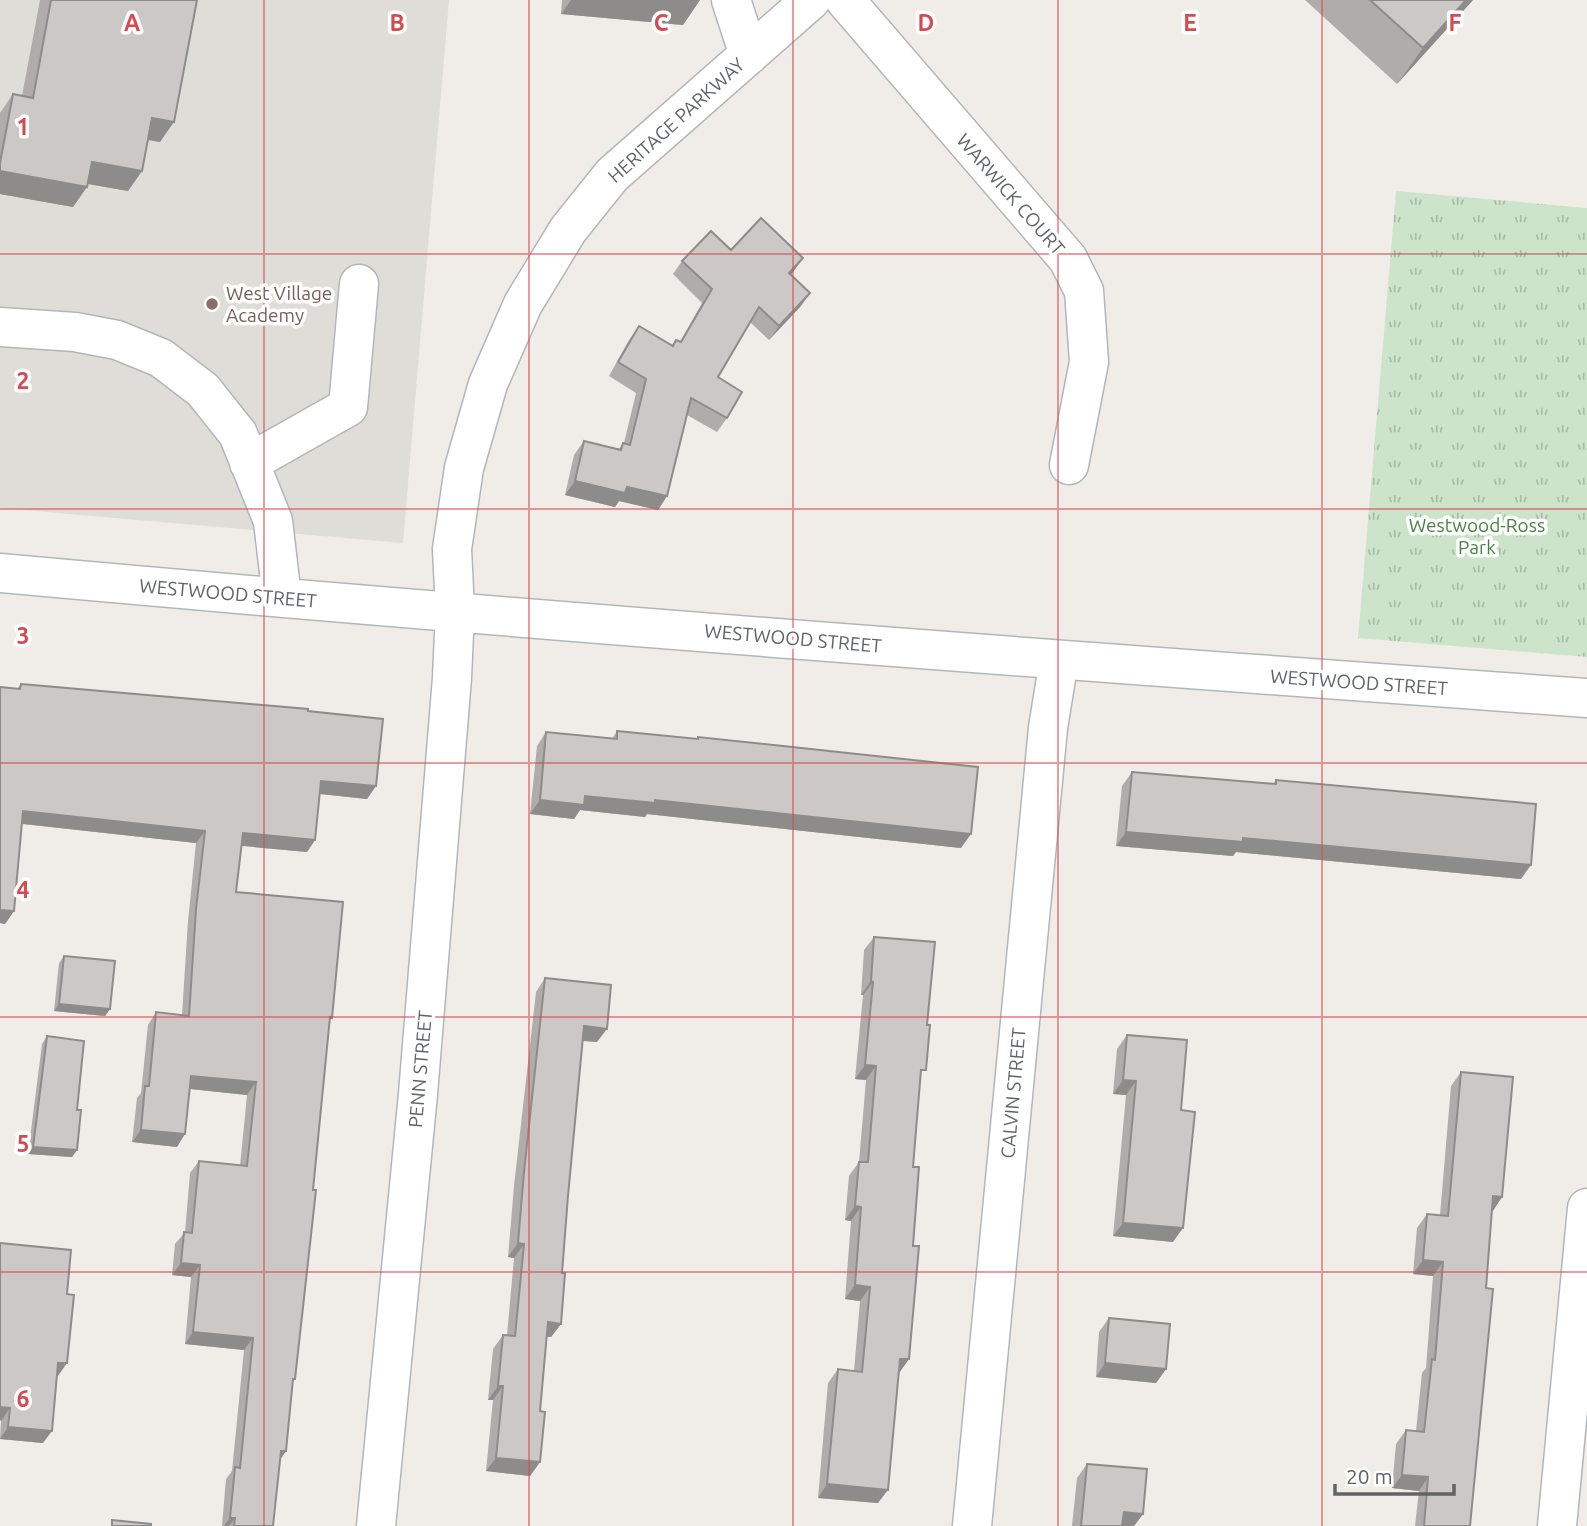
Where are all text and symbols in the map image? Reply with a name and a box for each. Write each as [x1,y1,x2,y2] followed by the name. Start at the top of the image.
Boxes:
[124,10,140,35] text: A
[389,10,405,35] text: B
[654,10,669,35] text: C
[918,10,934,35] text: D
[1183,10,1197,35] text: E
[1449,10,1462,35] text: F
[603,53,749,187] street label: HERITAGE PARKWAY
[17,114,29,139] text: 1
[952,129,1070,259] street label: WARWICK COURT
[226,282,332,326] place label: West Village Academy
[204,296,220,312] marker: West Village Academy
[17,368,29,393] text: 2
[1409,514,1545,558] park label: Westwood-Ross Park
[138,574,318,612] street label: WESTWOOD STREET
[703,619,883,657] street label: WESTWOOD STREET
[17,623,29,648] text: 3
[1269,665,1449,699] street label: WESTWOOD STREET
[17,877,30,902] text: 4
[404,1009,436,1129] street label: PENN STREET
[996,1026,1030,1159] street label: CALVIN STREET
[17,1131,29,1156] text: 5
[17,1386,30,1411] text: 6
[1335,1452,1454,1496] scale bar
[1346,1464,1393,1488] text: 20 m

